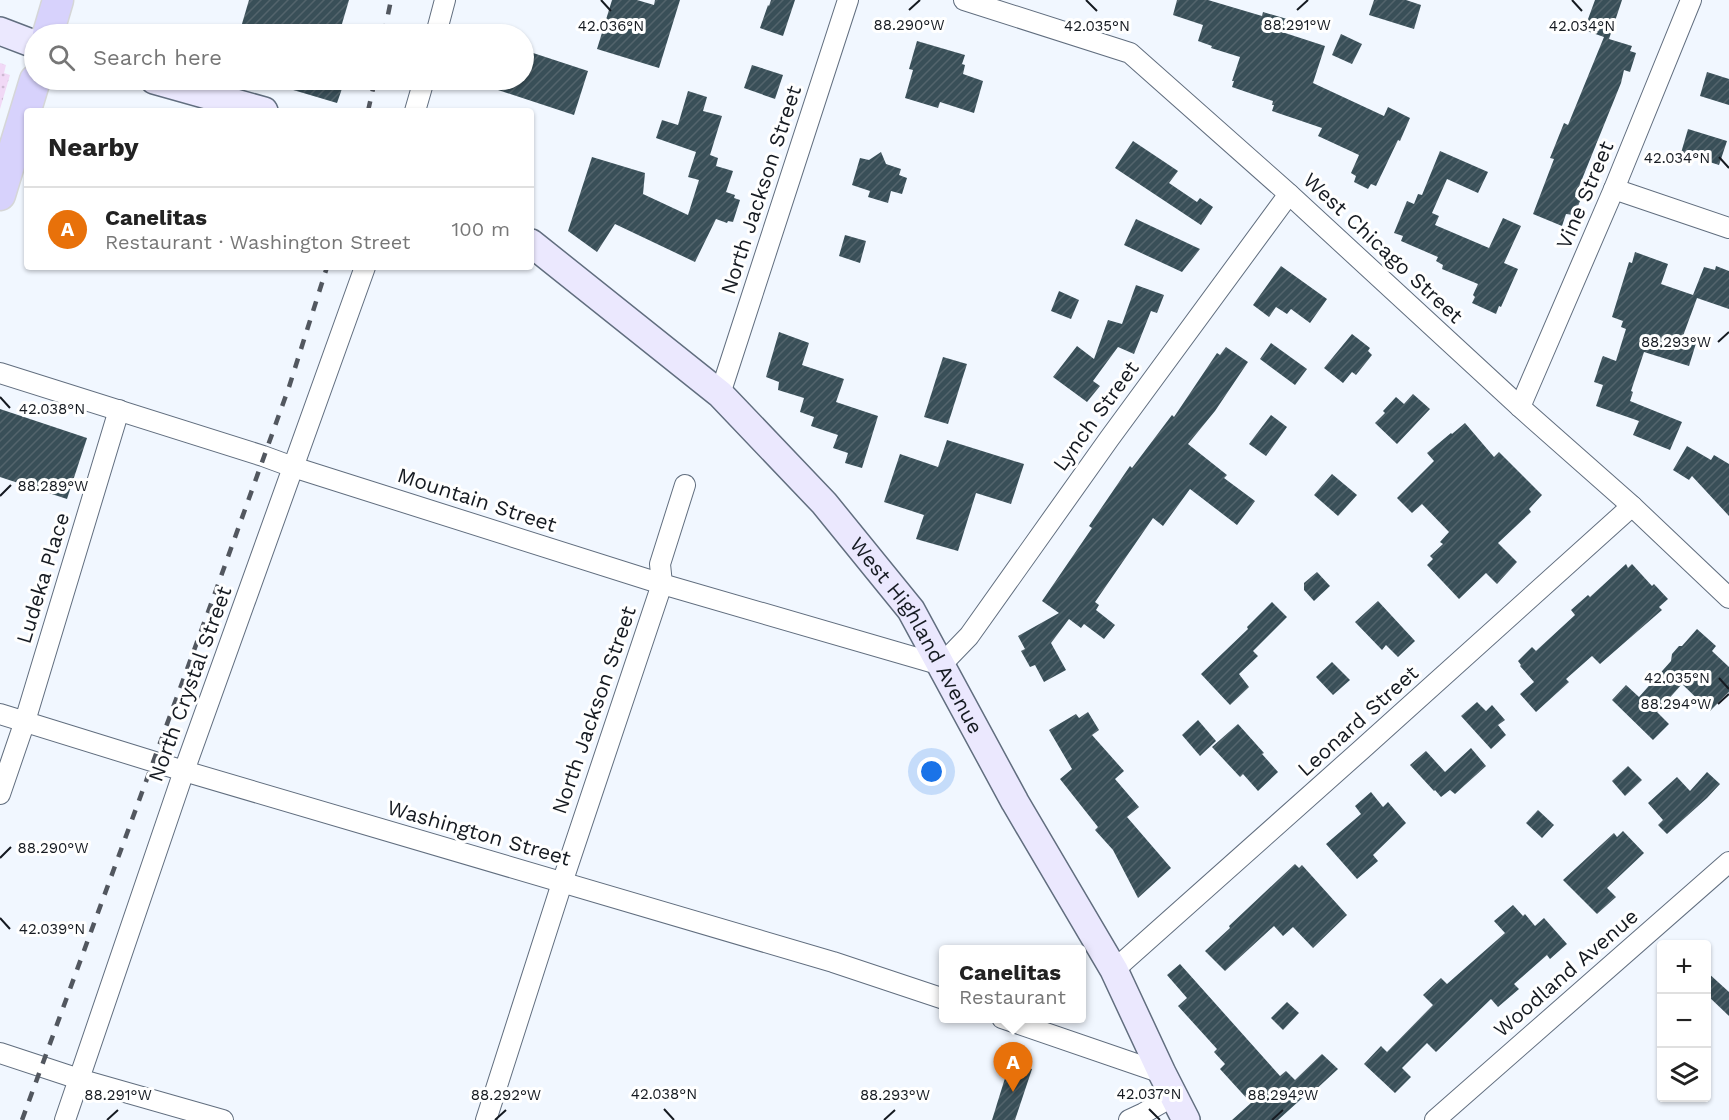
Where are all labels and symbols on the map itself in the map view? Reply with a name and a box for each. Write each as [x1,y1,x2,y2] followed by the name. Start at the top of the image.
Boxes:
[873,16,945,34] text: 88.290°W
[1263,16,1331,34] text: 88.291°W
[578,17,644,35] text: 42.036°N
[1064,17,1130,35] text: 42.035°N
[1549,17,1615,35] text: 42.034°N
[715,82,806,297] street label: North Jackson Street
[1551,137,1619,252] street label: Vine Street
[1644,149,1710,167] text: 42.034°N
[1298,167,1469,328] street label: West Chicago Street
[1641,333,1711,351] text: 88.293°W
[1047,356,1144,475] street label: Lynch Street
[19,400,85,418] text: 42.038°N
[394,462,560,537] street label: Mountain Street
[17,477,89,495] text: 88.289°W
[11,509,74,646] street label: Ludeka Place
[845,532,989,738] street label: West Highland Avenue
[143,583,237,785] street label: North Crystal Street
[546,602,641,817] street label: North Jackson Street
[1292,660,1423,781] street label: Leonard Street
[1644,669,1710,687] text: 42.035°N
[1641,695,1711,713] text: 88.294°W
[917,757,946,786] your location
[384,794,574,871] street label: Washington Street
[17,839,89,857] text: 88.290°W
[1488,903,1643,1042] street label: Woodland Avenue
[19,920,85,938] text: 42.039°N
[994,1042,1032,1092] pin: A
[631,1085,697,1103] text: 42.038°N
[1116,1085,1182,1103] text: 42.037°N
[84,1086,152,1104] text: 88.291°W
[471,1086,541,1104] text: 88.292°W
[860,1086,930,1104] text: 88.293°W
[1248,1086,1318,1104] text: 88.294°W

